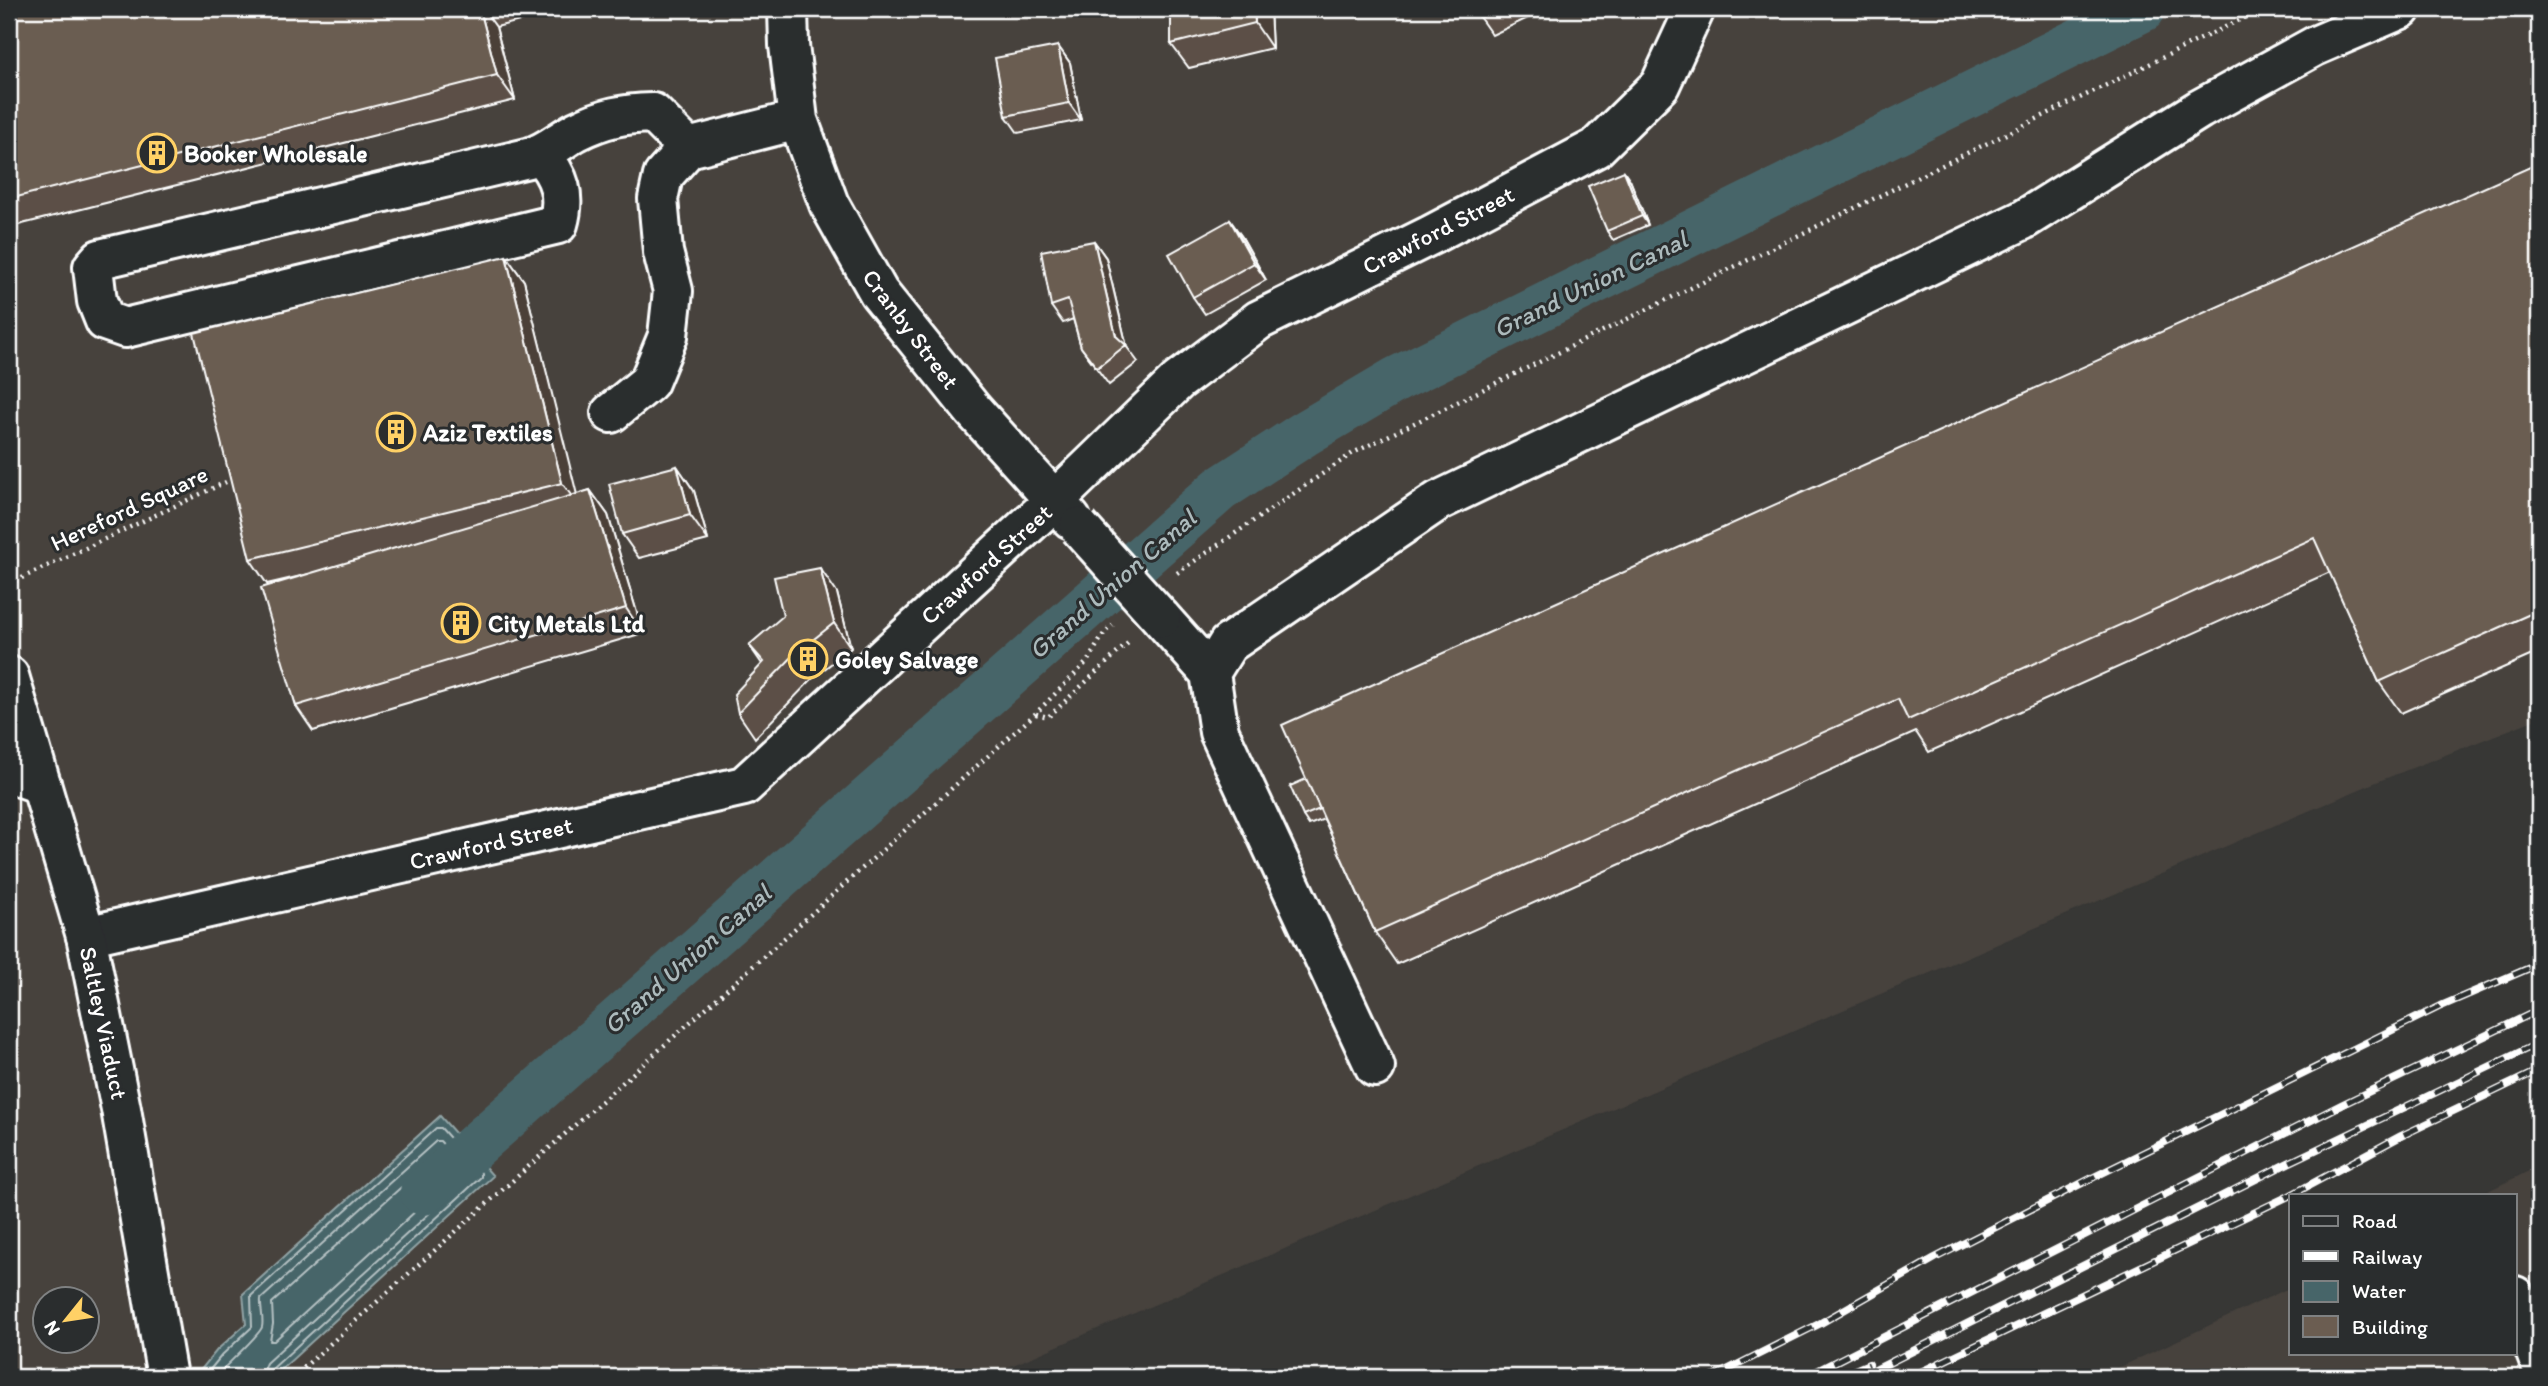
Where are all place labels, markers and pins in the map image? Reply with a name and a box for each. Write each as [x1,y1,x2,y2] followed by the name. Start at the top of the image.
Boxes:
[136,132,178,174] building icon: Booker Wholesale
[184,139,368,168] place label: Booker Wholesale
[375,411,417,453] building icon: Aziz Textiles
[422,418,553,447] place label: Aziz Textiles
[440,602,482,644] building icon: City Metals Ltd
[488,609,646,639] place label: City Metals Ltd
[787,638,829,680] building icon: Goley Salvage
[835,645,979,675] place label: Goley Salvage

